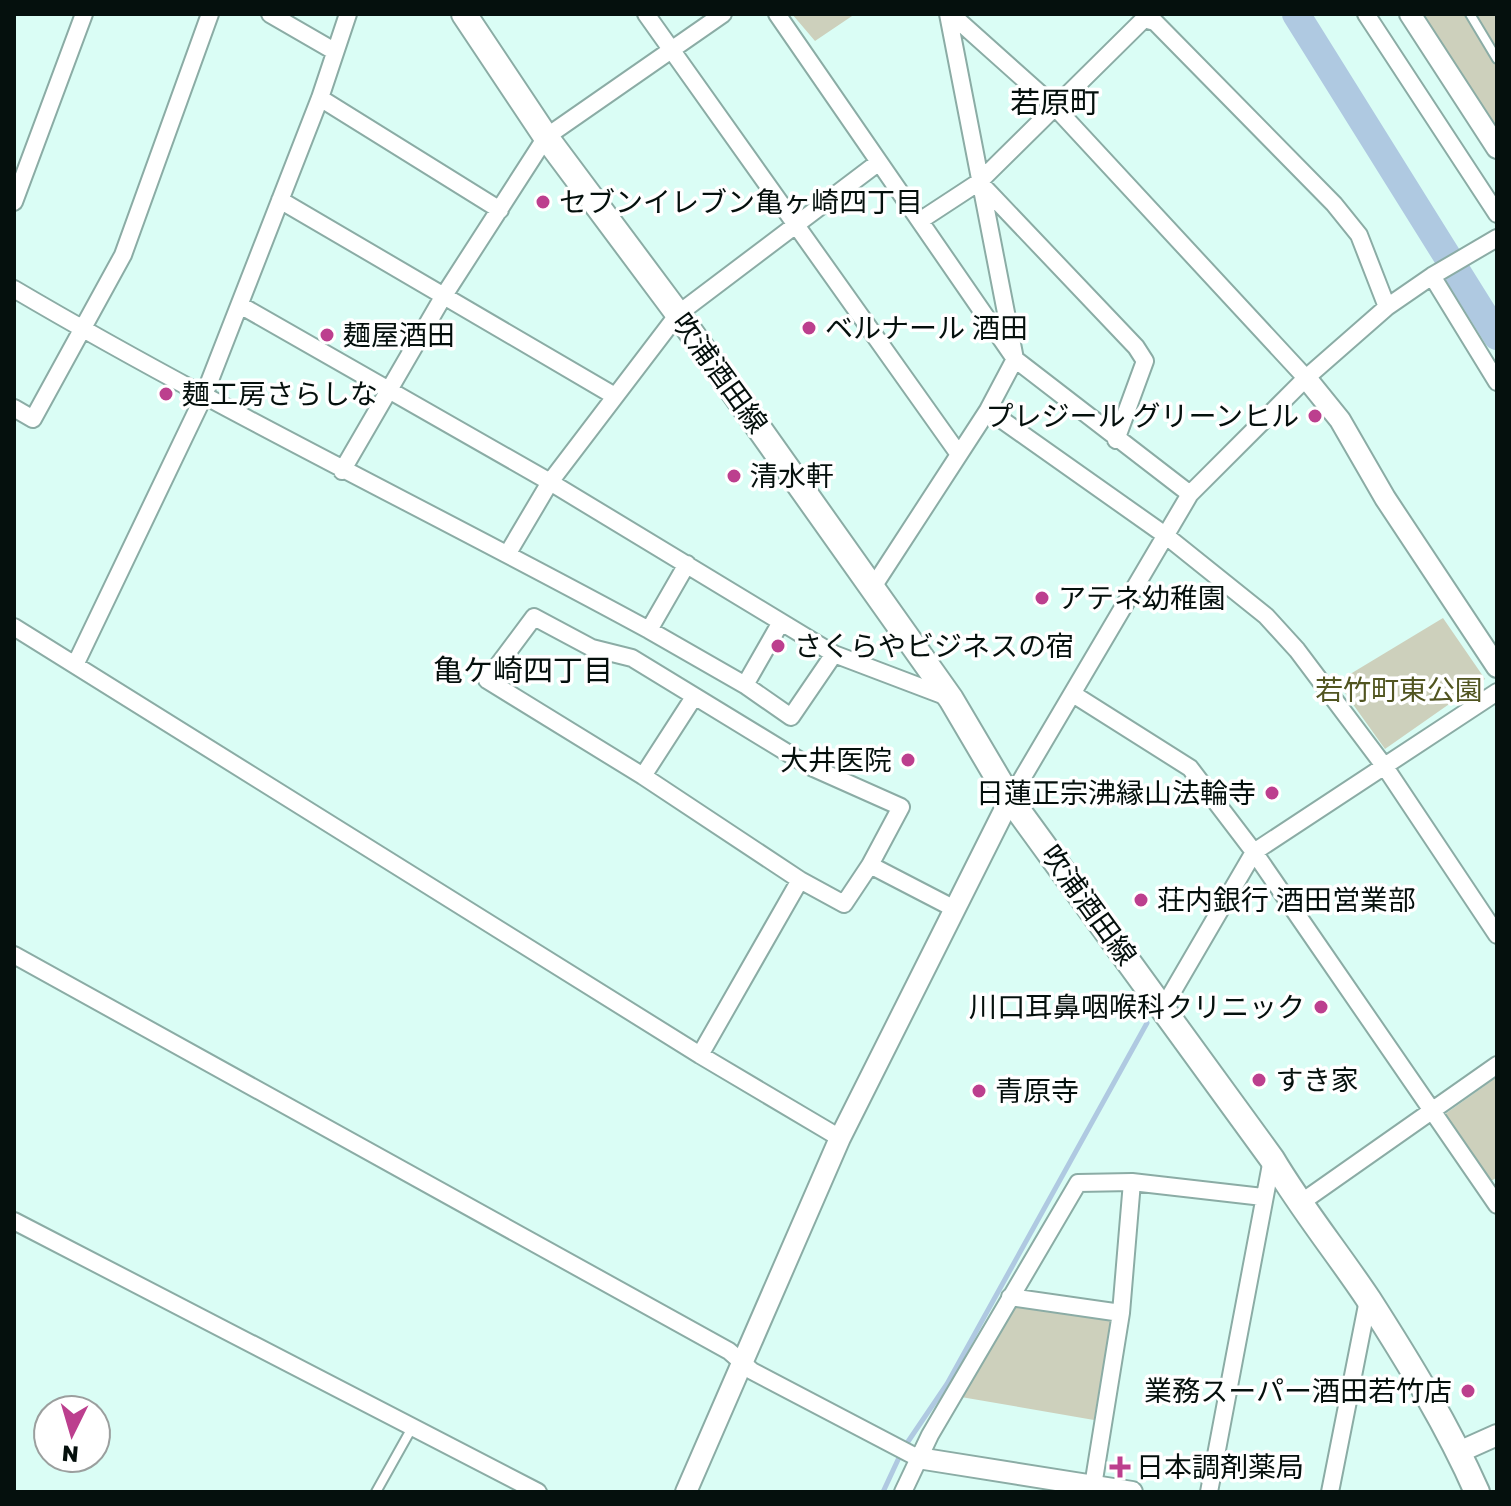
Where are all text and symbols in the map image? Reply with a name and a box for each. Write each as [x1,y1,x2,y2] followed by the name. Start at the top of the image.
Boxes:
[1010,84,1100,120] district label: 若原町
[559,185,923,218] place label: セブンイレブン亀ヶ崎四丁目
[534,193,552,211] marker: セブンイレブン亀ヶ崎四丁目
[666,306,775,439] street label: 吹浦酒田線
[825,311,1028,344] place label: ベルナール 酒田
[343,318,455,351] place label: 麺屋酒田
[800,319,818,337] marker: ベルナール 酒田
[318,326,336,344] marker: 麺屋酒田
[182,377,378,410] place label: 麺工房さらしな
[157,385,175,403] marker: 麺工房さらしな
[985,399,1299,432] place label: プレジール グリーンヒル
[1306,407,1324,425] marker: プレジール グリーンヒル
[750,459,834,492] place label: 清水軒
[725,467,743,485] marker: 清水軒
[1058,581,1226,614] place label: アテネ幼稚園
[1033,589,1051,607] marker: アテネ幼稚園
[794,629,1074,662] place label: さくらやビジネスの宿
[769,637,787,655] marker: さくらやビジネスの宿
[433,652,613,688] district label: 亀ケ崎四丁目
[1315,673,1483,706] park label: 若竹町東公園
[780,743,892,776] place label: 大井医院
[899,751,917,769] marker: 大井医院
[976,776,1256,809] place label: 日蓮正宗沸縁山法輪寺
[1263,784,1281,802] marker: 日蓮正宗沸縁山法輪寺
[1035,838,1144,971] street label: 吹浦酒田線
[1157,883,1416,916] place label: 荘内銀行 酒田営業部
[1132,891,1150,909] marker: 荘内銀行 酒田営業部
[969,990,1305,1023] place label: 川口耳鼻咽喉科クリニック
[1312,998,1330,1016] marker: 川口耳鼻咽喉科クリニック
[1275,1063,1359,1096] place label: すき家
[1250,1071,1268,1089] marker: すき家
[995,1074,1079,1107] place label: 青原寺
[970,1082,988,1100] marker: 青原寺
[1144,1374,1452,1407] place label: 業務スーパー酒田若竹店
[1459,1382,1477,1400] marker: 業務スーパー酒田若竹店
[32,1394,112,1474] north arrow
[61,1440,80,1469] text: N
[1136,1450,1304,1483] place label: 日本調剤薬局
[1111,1458,1129,1476] marker: 日本調剤薬局

